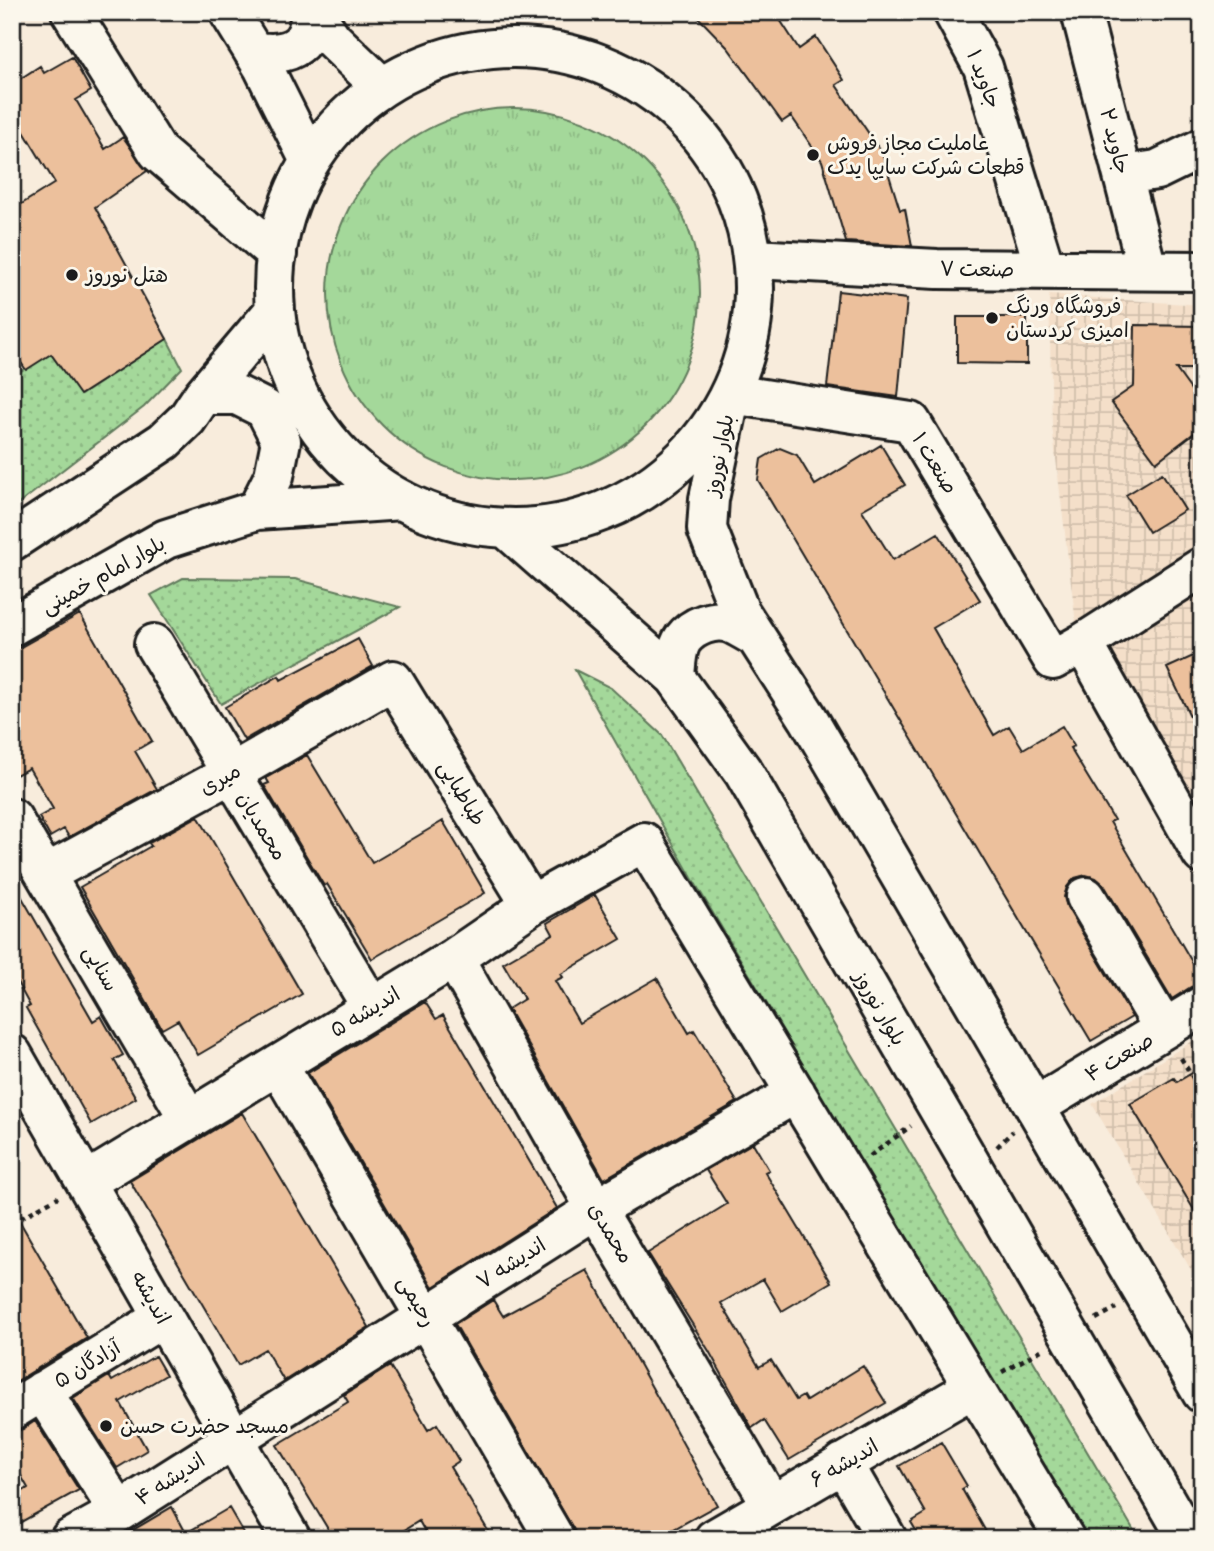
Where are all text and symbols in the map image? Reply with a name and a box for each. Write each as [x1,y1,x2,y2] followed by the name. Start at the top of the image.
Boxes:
[962,46,1007,112] street label: جاوید ۱
[1095,105,1136,177] street label: جاوید ۲
[827,130,1025,180] place label: عاملیت مجاز فروش قطعات شرکت سایپا یدک
[805,147,821,163] marker: عاملیت مجاز فروش قطعات شرکت سایپا یدک
[939,255,1015,282] street label: صنعت ۷
[84,262,168,288] place label: هتل نوروز
[64,267,80,283] marker: هتل نوروز
[1006,293,1129,342] place label: فروشگاه ورنگ امیزی کردستان
[984,310,1000,326] marker: فروشگاه ورنگ امیزی کردستان
[698,412,740,500] street label: بلوار نوروز
[907,427,964,498] street label: صنعت ۱
[36,530,171,622] street label: بلوار امام خمینی
[431,756,492,831] street label: طباطبایی
[195,757,245,800] street label: میری
[232,787,293,865] street label: محمدیان
[77,940,125,996] street label: سنایی
[847,964,912,1050] street label: بلوار نوروز
[325,981,404,1042] street label: اندیشه ۵
[1080,1026,1158,1087] street label: صنعت ۴
[584,1198,639,1268] street label: محمدی
[471,1231,550,1294] street label: اندیشه ۷
[126,1265,176,1328] street label: اندیشه
[391,1271,442,1332] street label: رحیمی
[49,1334,125,1393] street label: آزادگان ۵
[120,1413,289,1438] place label: مسجد حضرت حسن
[98,1418,114,1434] marker: مسجد حضرت حسن
[805,1433,883,1492] street label: اندیشه ۶
[130,1447,209,1510] street label: اندیشه ۴

